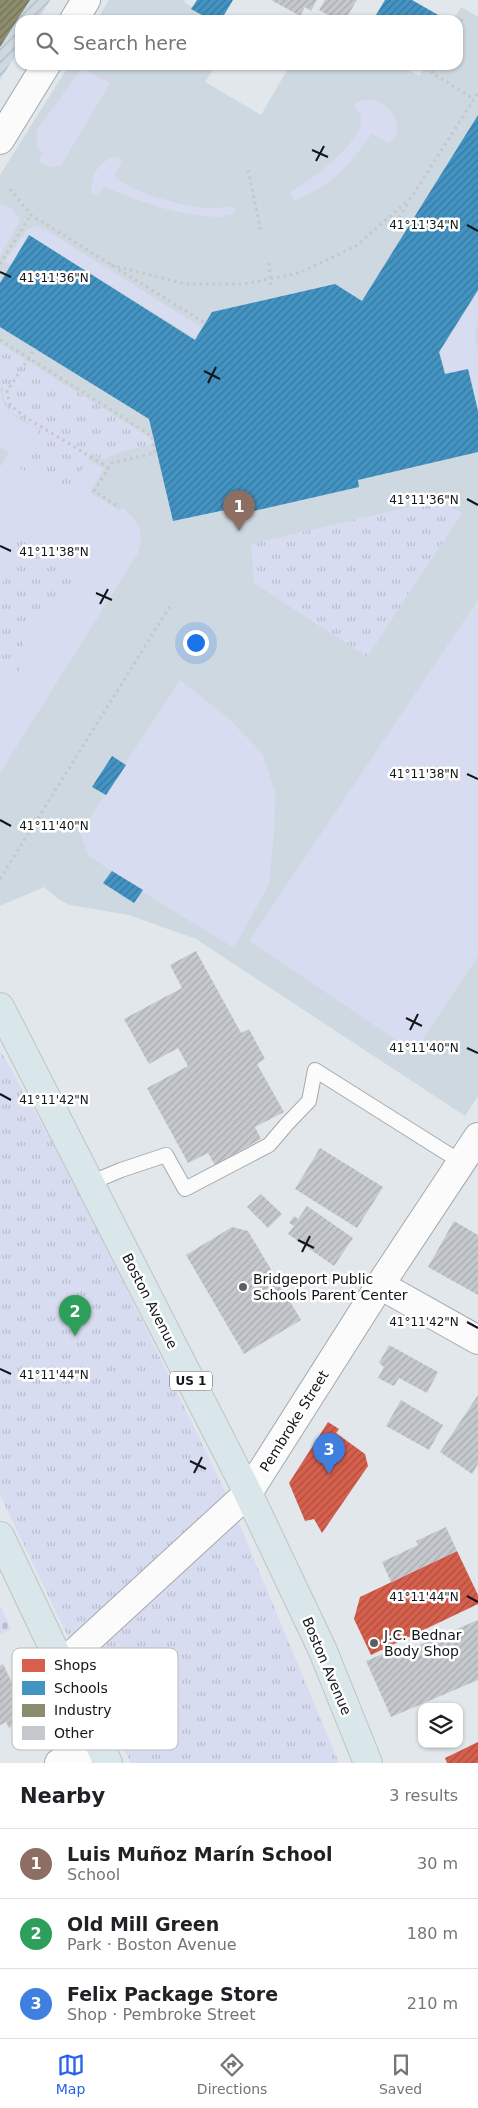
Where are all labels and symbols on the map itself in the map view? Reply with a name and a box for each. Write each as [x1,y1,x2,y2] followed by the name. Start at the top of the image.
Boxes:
[389,218,459,232] text: 41°11'34"N
[19,271,89,285] text: 41°11'36"N
[223,490,255,531] pin: 1
[389,493,459,507] text: 41°11'36"N
[19,545,89,559] text: 41°11'38"N
[183,630,209,656] your location
[389,767,459,781] text: 41°11'38"N
[19,819,89,833] text: 41°11'40"N
[389,1041,459,1055] text: 41°11'40"N
[19,1093,89,1107] text: 41°11'42"N
[119,1251,181,1351] street label: Boston Avenue
[253,1271,408,1303] place label: Bridgeport Public Schools Parent Center
[237,1281,249,1293] marker: Bridgeport Public Schools Parent Center
[59,1295,91,1336] pin: 2
[389,1315,459,1329] text: 41°11'42"N
[256,1367,332,1475] street label: Pembroke Street
[19,1368,89,1382] text: 41°11'44"N
[170,1372,212,1390] road number: US 1
[313,1433,345,1474] pin: 3
[389,1590,459,1604] text: 41°11'44"N
[299,1615,355,1717] street label: Boston Avenue
[383,1627,462,1659] place label: J.C. Bednar Body Shop
[368,1637,380,1649] marker: J.C. Bednar Body Shop
[12,1648,178,1750] legend
[54,1657,97,1673] text: Shops
[54,1680,108,1696] text: Schools
[54,1702,112,1718] text: Industry
[54,1725,94,1741] text: Other

